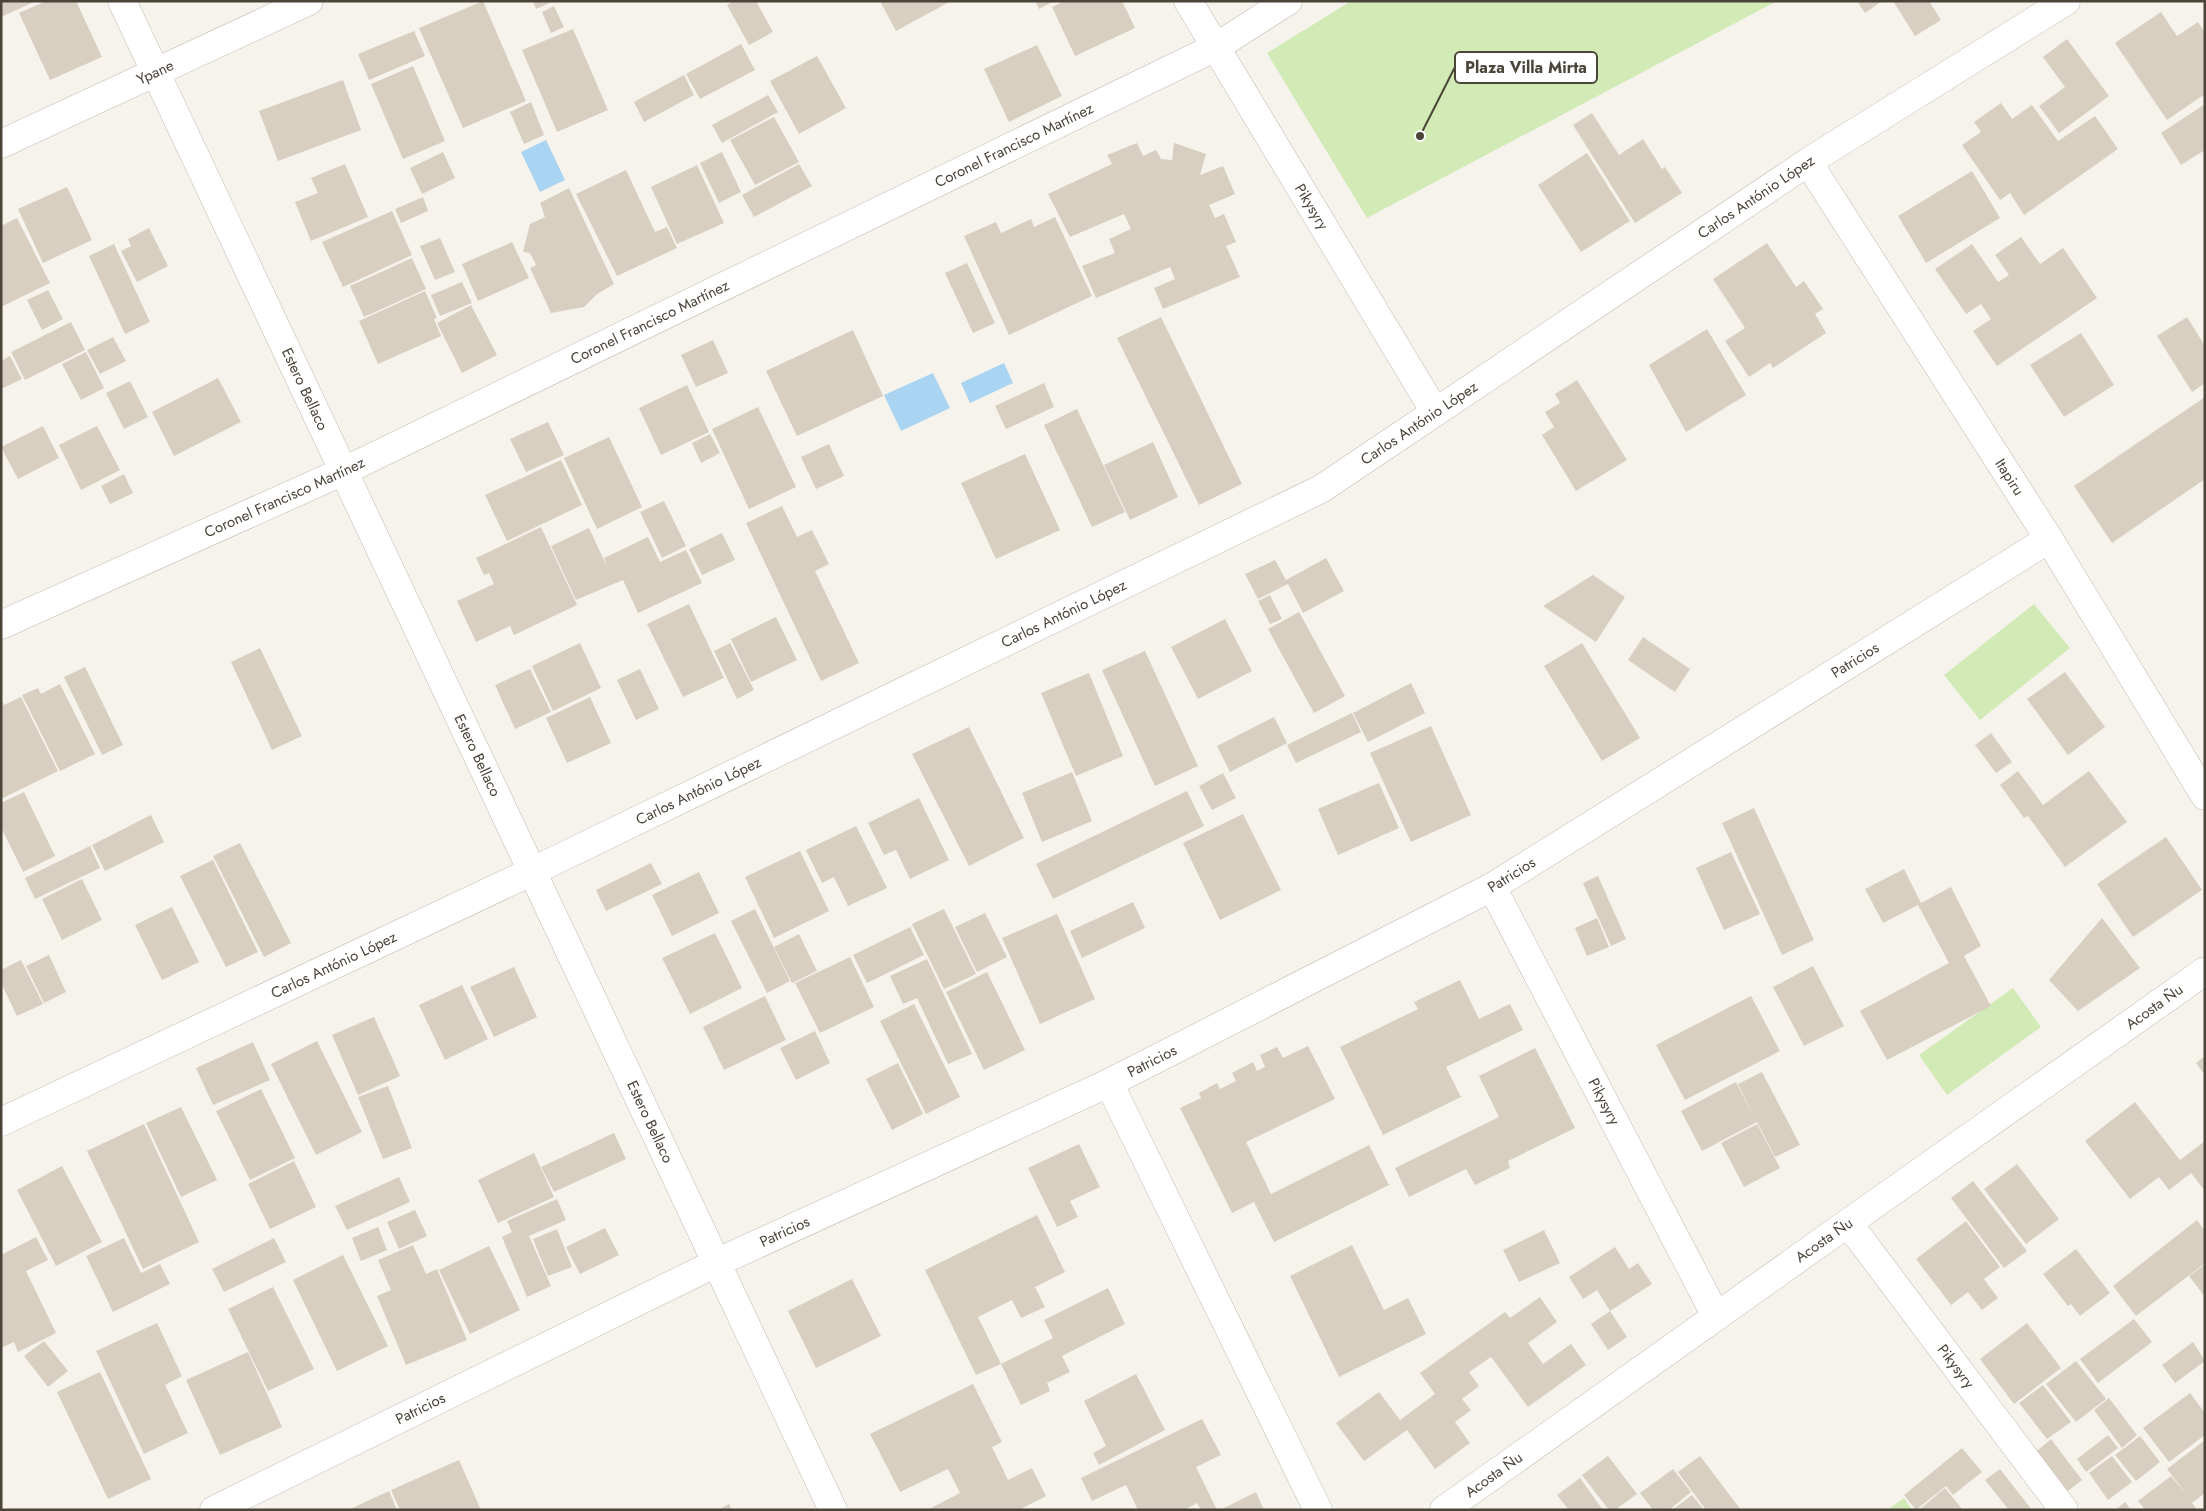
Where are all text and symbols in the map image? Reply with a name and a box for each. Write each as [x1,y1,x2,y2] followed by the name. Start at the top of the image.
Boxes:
[1455,52,1597,83] callout: Plaza Villa Mirta
[133,54,178,91] street label: Ypane
[1465,56,1587,79] text: Plaza Villa Mirta
[931,97,1097,193] street label: Coronel Francisco Martínez
[1693,149,1819,244] street label: Carlos António López
[1289,179,1334,234] street label: Pikysyry
[567,274,733,370] street label: Coronel Francisco Martínez
[276,344,334,434] street label: Estero Bellaco
[1356,376,1482,470] street label: Carlos António López
[201,451,369,543] street label: Coronel Francisco Martínez
[1989,454,2029,500] street label: Itapiru
[997,574,1130,654] street label: Carlos António López
[1827,637,1883,684] street label: Patricios
[449,711,506,800] street label: Estero Bellaco
[632,751,765,831] street label: Carlos António López
[1483,851,1540,898] street label: Patricios
[267,926,401,1004] street label: Carlos António López
[2121,979,2188,1035] street label: Acosta Ñu
[1123,1039,1181,1083] street label: Patricios
[1583,1074,1626,1129] street label: Pikysyry
[621,1077,679,1167] street label: Estero Bellaco
[756,1211,813,1253] street label: Patricios
[1791,1212,1857,1268] street label: Acosta Ñu
[1932,1340,1980,1393] street label: Pikysyry
[392,1387,449,1430] street label: Patricios
[1460,1447,1527,1503] street label: Acosta Ñu

